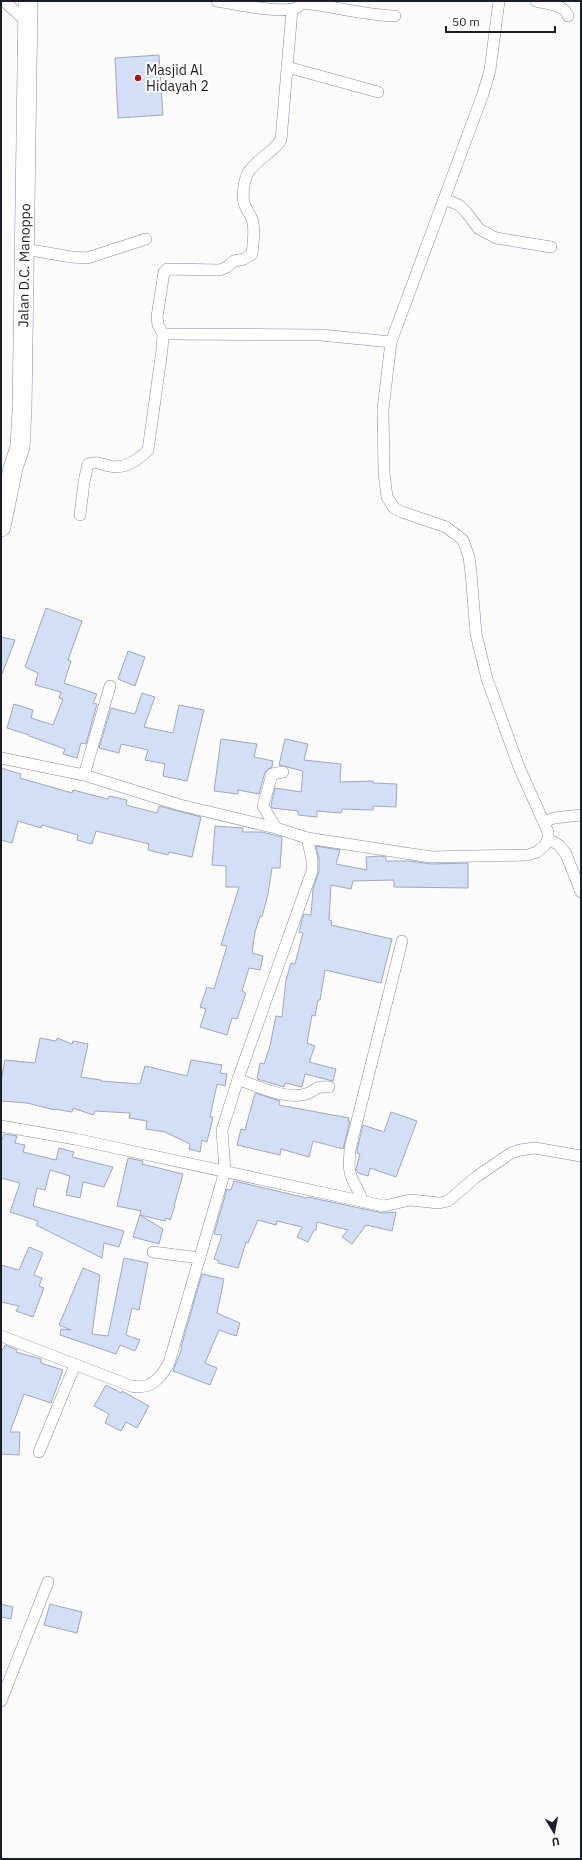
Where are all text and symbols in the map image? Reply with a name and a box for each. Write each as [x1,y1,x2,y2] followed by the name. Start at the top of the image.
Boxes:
[446,8,555,34] scale bar
[452,14,480,29] text: 50 m
[146,61,209,95] place label: Masjid Al Hidayah 2
[133,73,143,83] marker: Masjid Al Hidayah 2
[14,203,34,328] street label: Jalan D.C. Manoppo
[534,1812,574,1852] north arrow
[551,1834,561,1849] text: U

